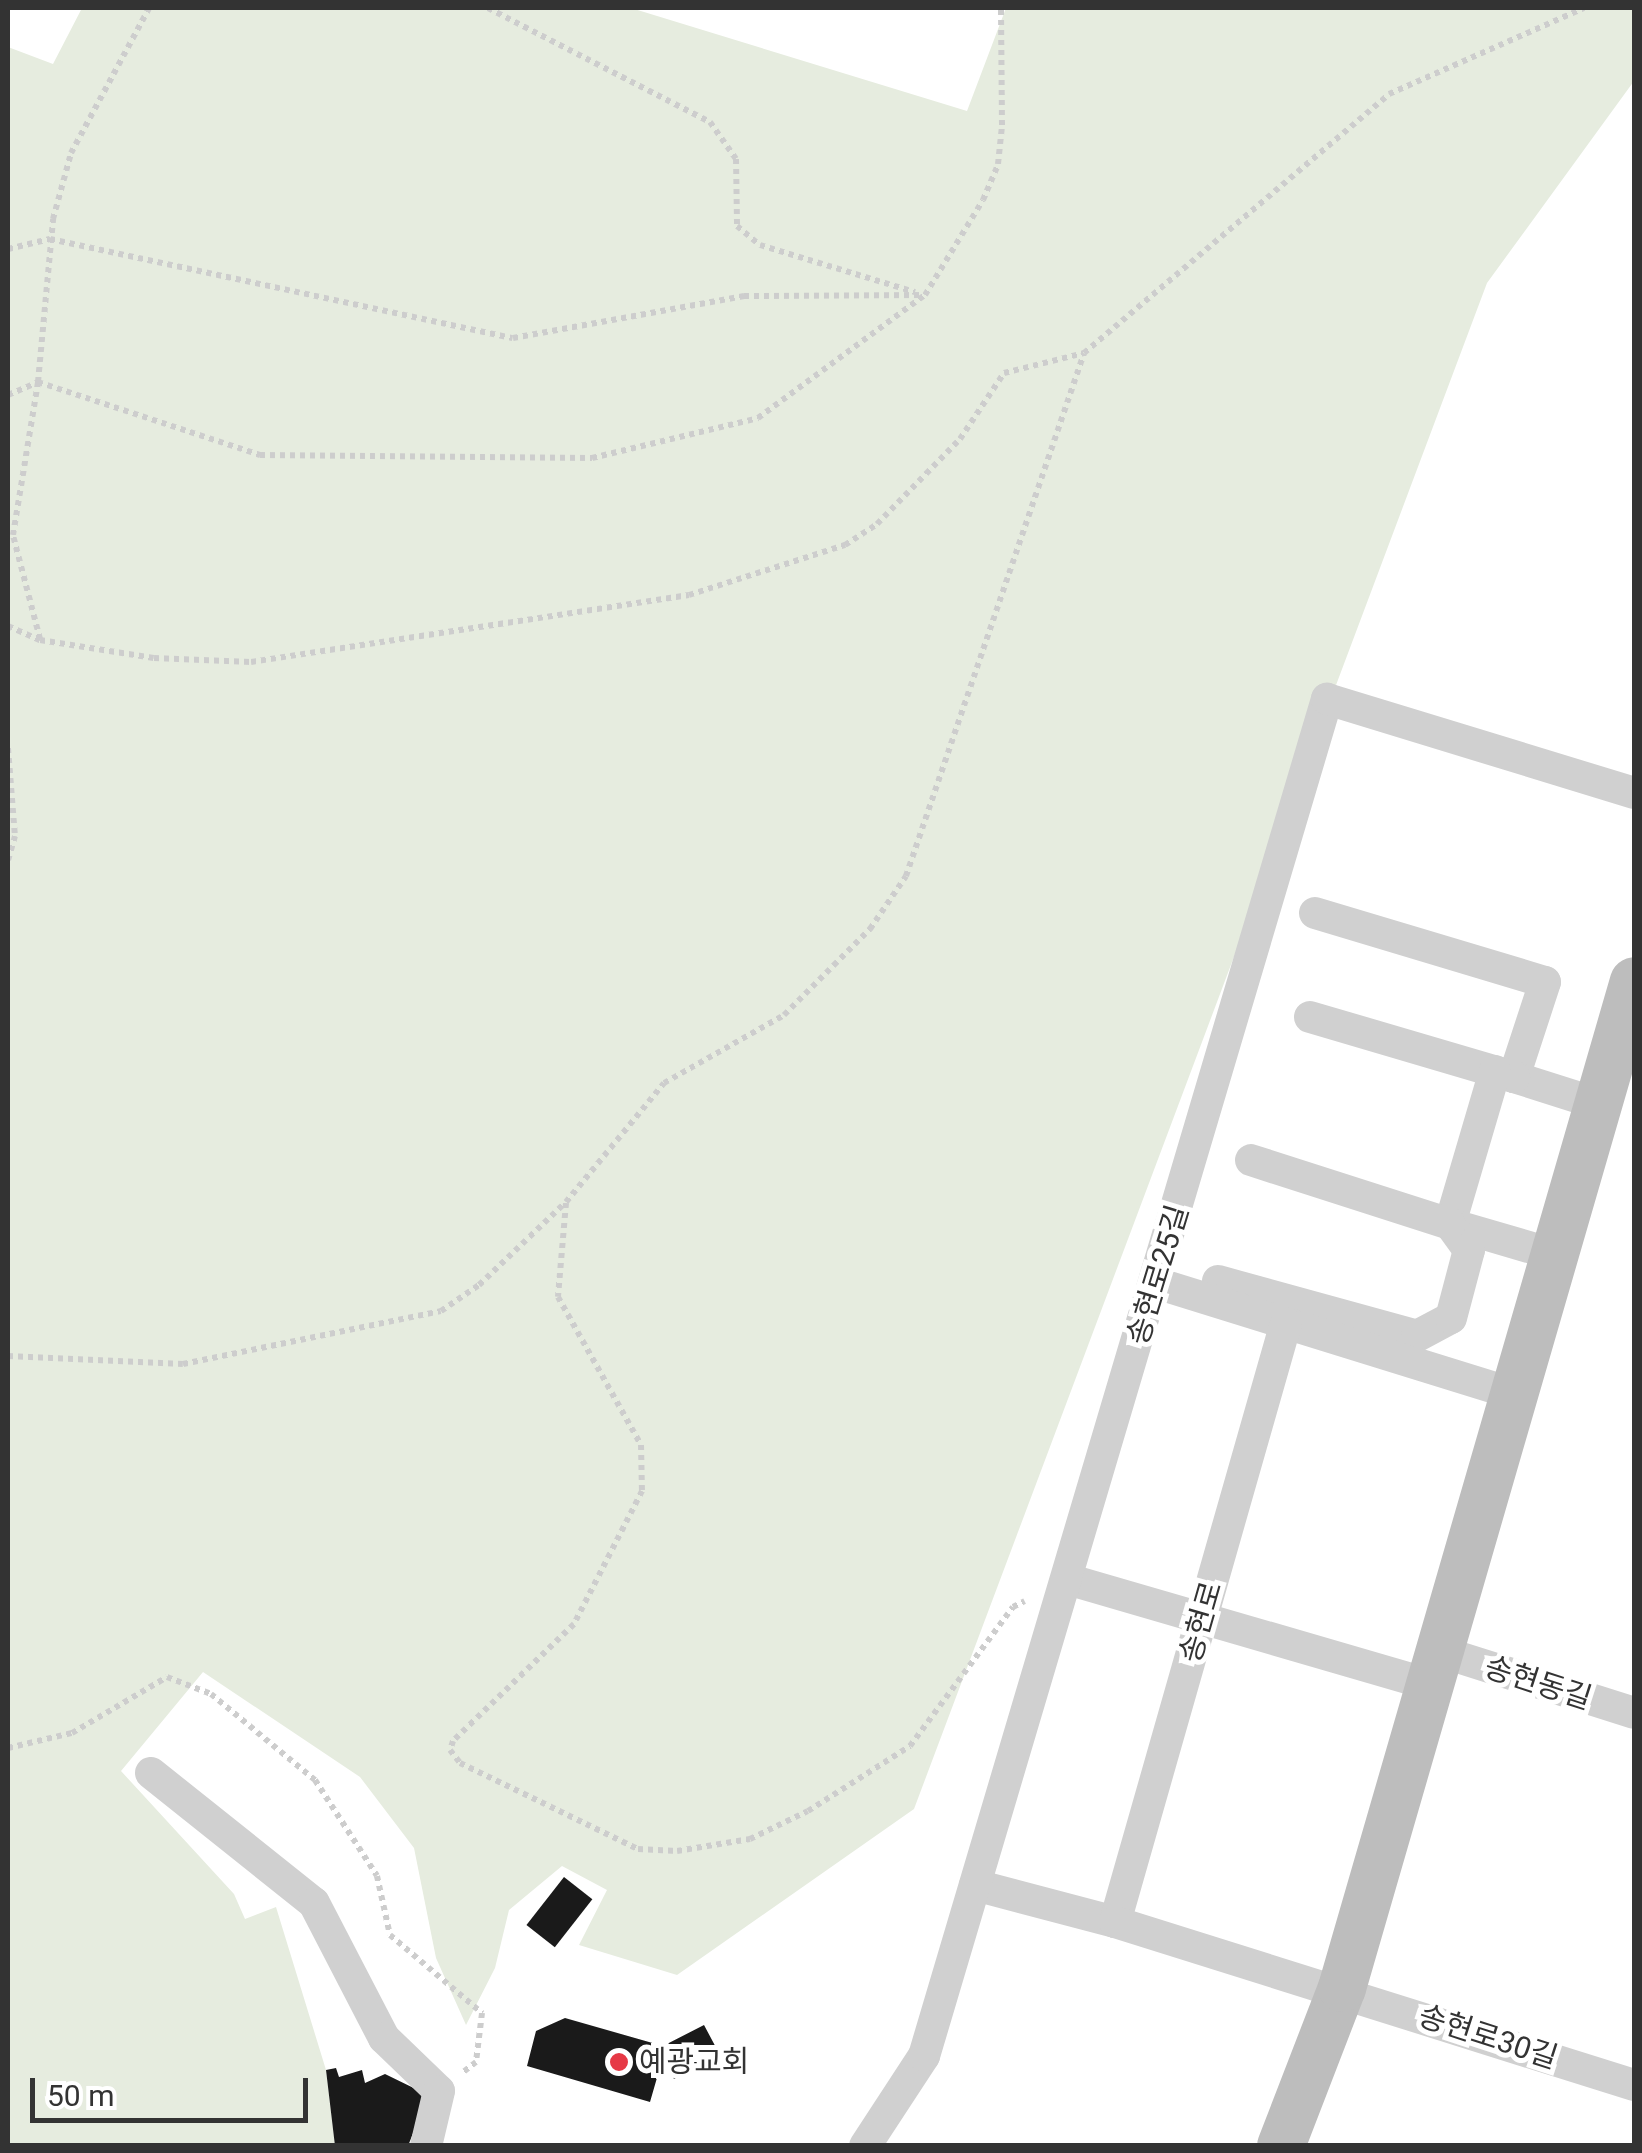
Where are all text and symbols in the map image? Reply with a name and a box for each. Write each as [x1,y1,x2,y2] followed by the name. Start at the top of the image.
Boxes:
[1120,1201,1196,1349] street label: 송현로25길
[1172,1577,1230,1667] street label: 송현로
[1480,1649,1596,1717] street label: 송현동길
[1414,1998,1562,2076] street label: 송현로30길
[639,2044,749,2080] place label: 예광교회
[608,2051,630,2073] marker: 예광교회
[35,2058,312,2120] scale bar
[47,2078,114,2113] text: 50 m

